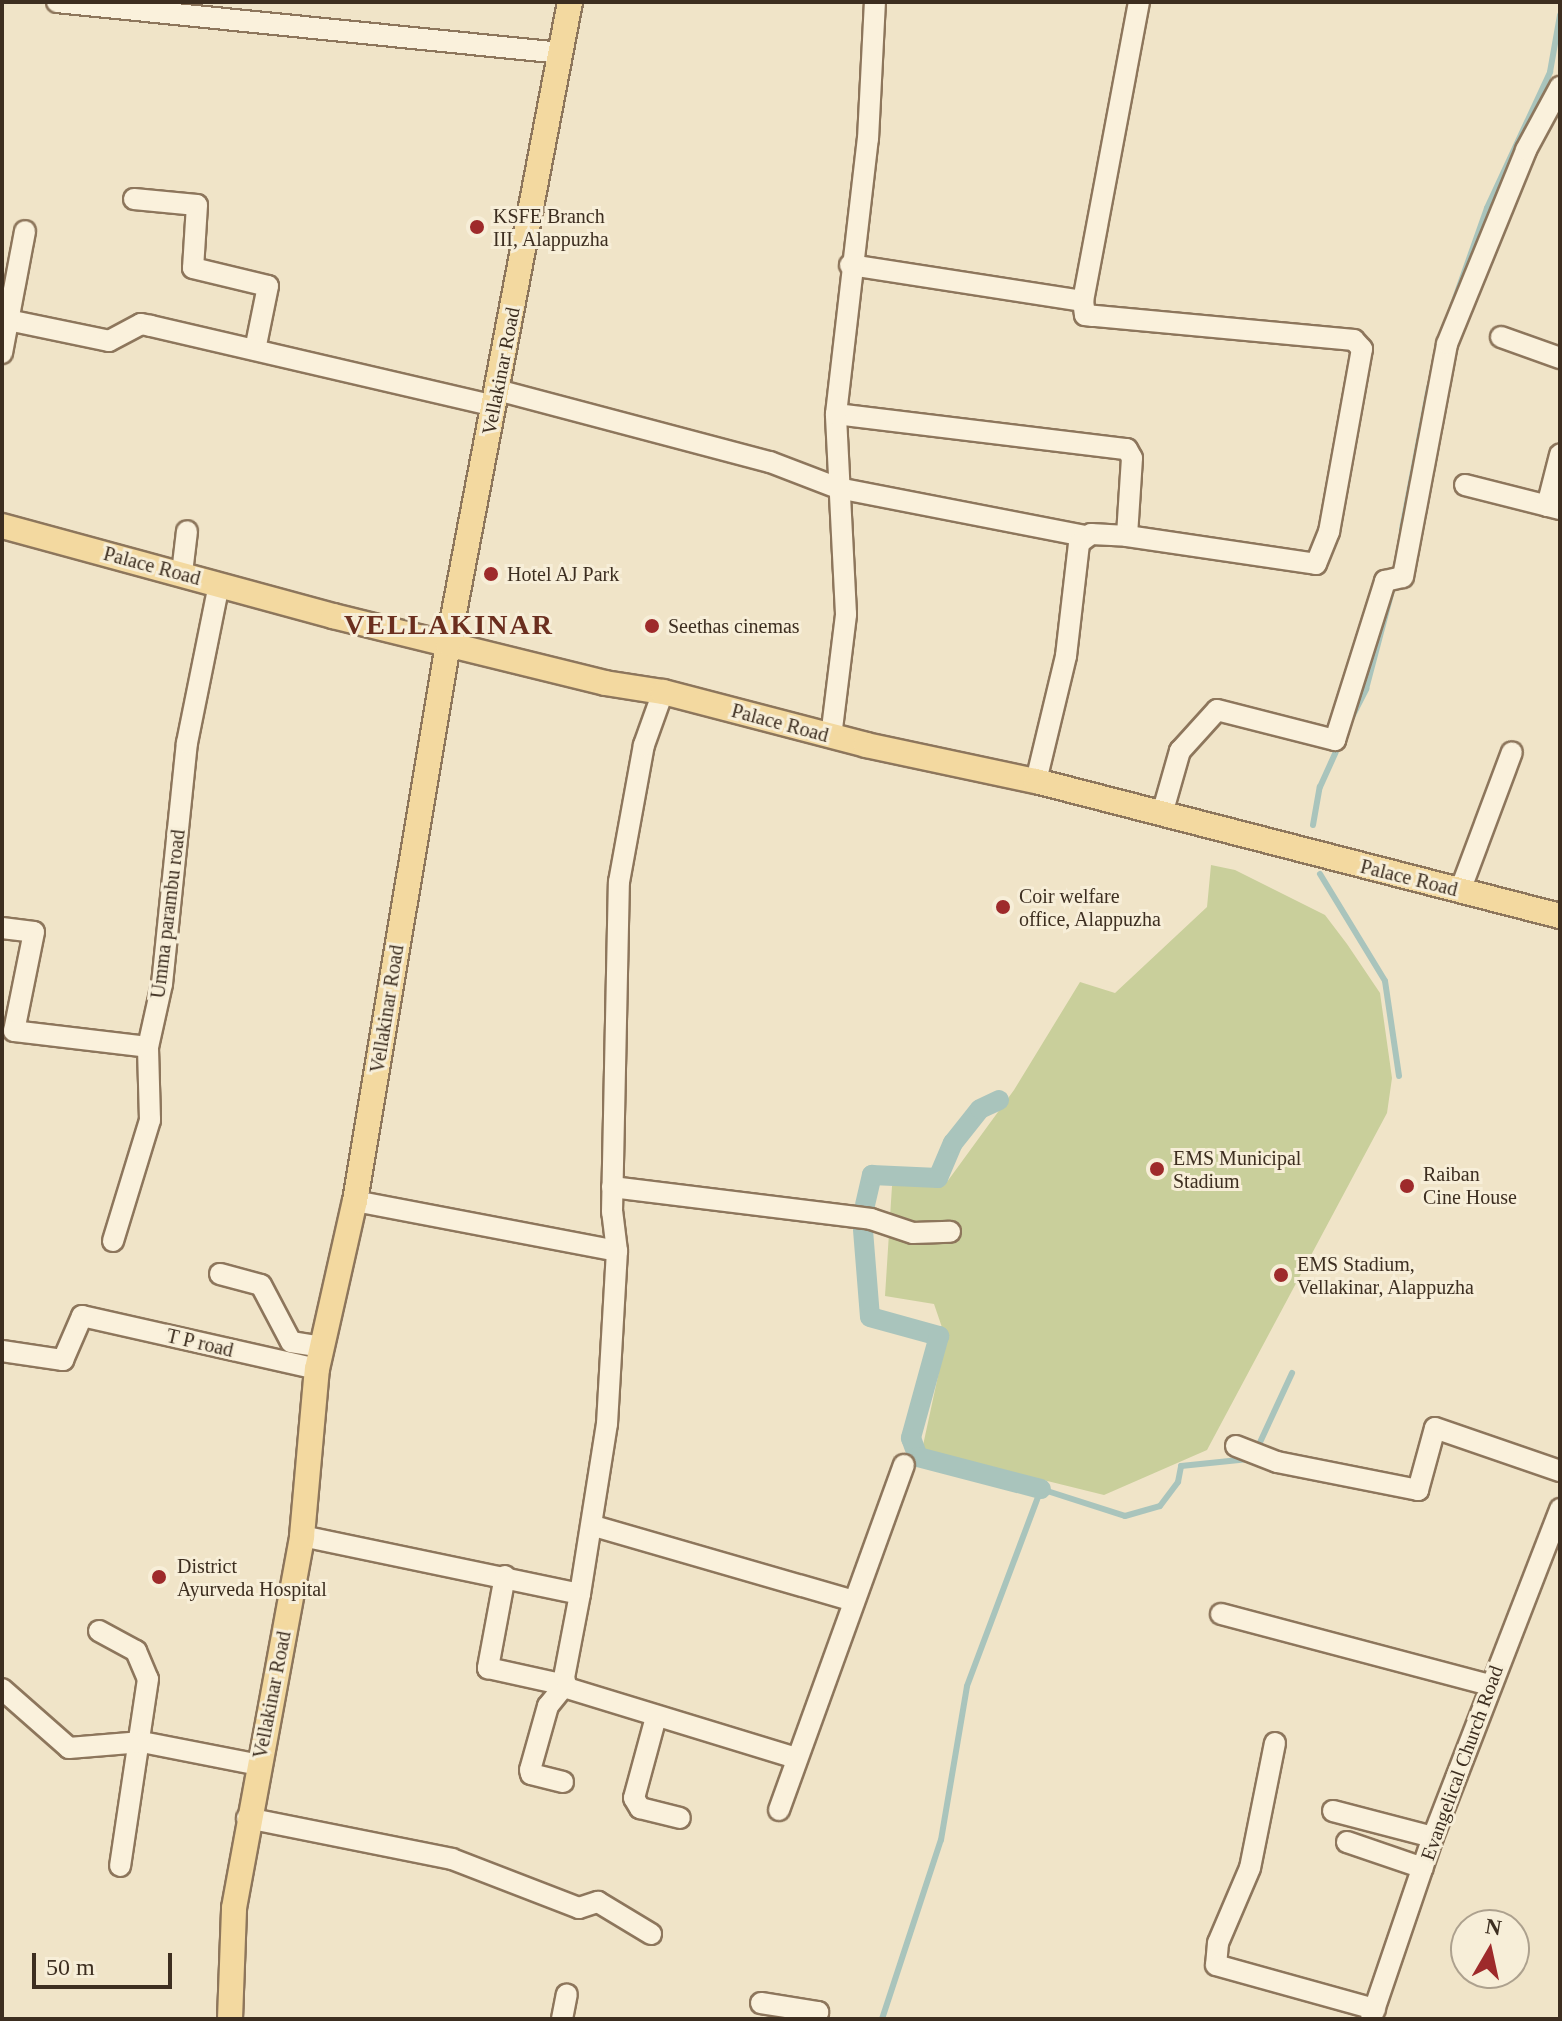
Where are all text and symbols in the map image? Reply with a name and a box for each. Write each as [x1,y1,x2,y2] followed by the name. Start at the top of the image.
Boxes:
[493,204,610,251] place label: KSFE Branch III, Alappuzha
[468,218,486,236] marker: KSFE Branch III, Alappuzha
[477,305,525,437] street label: Vellakinar Road
[101,542,203,590] street label: Palace Road
[507,562,620,586] place label: Hotel AJ Park
[482,565,500,583] marker: Hotel AJ Park
[344,608,554,642] district label: VELLAKINAR
[668,614,800,638] place label: Seethas cinemas
[643,617,661,635] marker: Seethas cinemas
[729,699,831,747] street label: Palace Road
[146,828,190,1000] street label: Umma parambu road
[1358,854,1460,902] street label: Palace Road
[1019,884,1162,931] place label: Coir welfare office, Alappuzha
[994,898,1012,916] marker: Coir welfare office, Alappuzha
[365,943,409,1075] street label: Vellakinar Road
[1173,1146,1301,1193] place label: EMS Municipal Stadium
[1148,1160,1166,1178] marker: EMS Municipal Stadium
[1423,1162,1517,1209] place label: Raiban Cine House
[1398,1177,1416,1195] marker: Raiban Cine House
[1297,1252,1475,1299] place label: EMS Stadium, Vellakinar, Alappuzha
[1272,1266,1290,1284] marker: EMS Stadium, Vellakinar, Alappuzha
[164,1324,236,1362] street label: T P road
[177,1554,327,1601] place label: District Ayurveda Hospital
[148,1566,170,1588] marker: District Ayurveda Hospital
[248,1629,296,1761] street label: Vellakinar Road
[1416,1662,1508,1864] street label: Evangelical Church Road
[1450,1909,1530,1989] north arrow
[1484,1913,1503,1940] text: N
[36,1937,176,1987] scale bar
[46,1954,95,1980] text: 50 m

